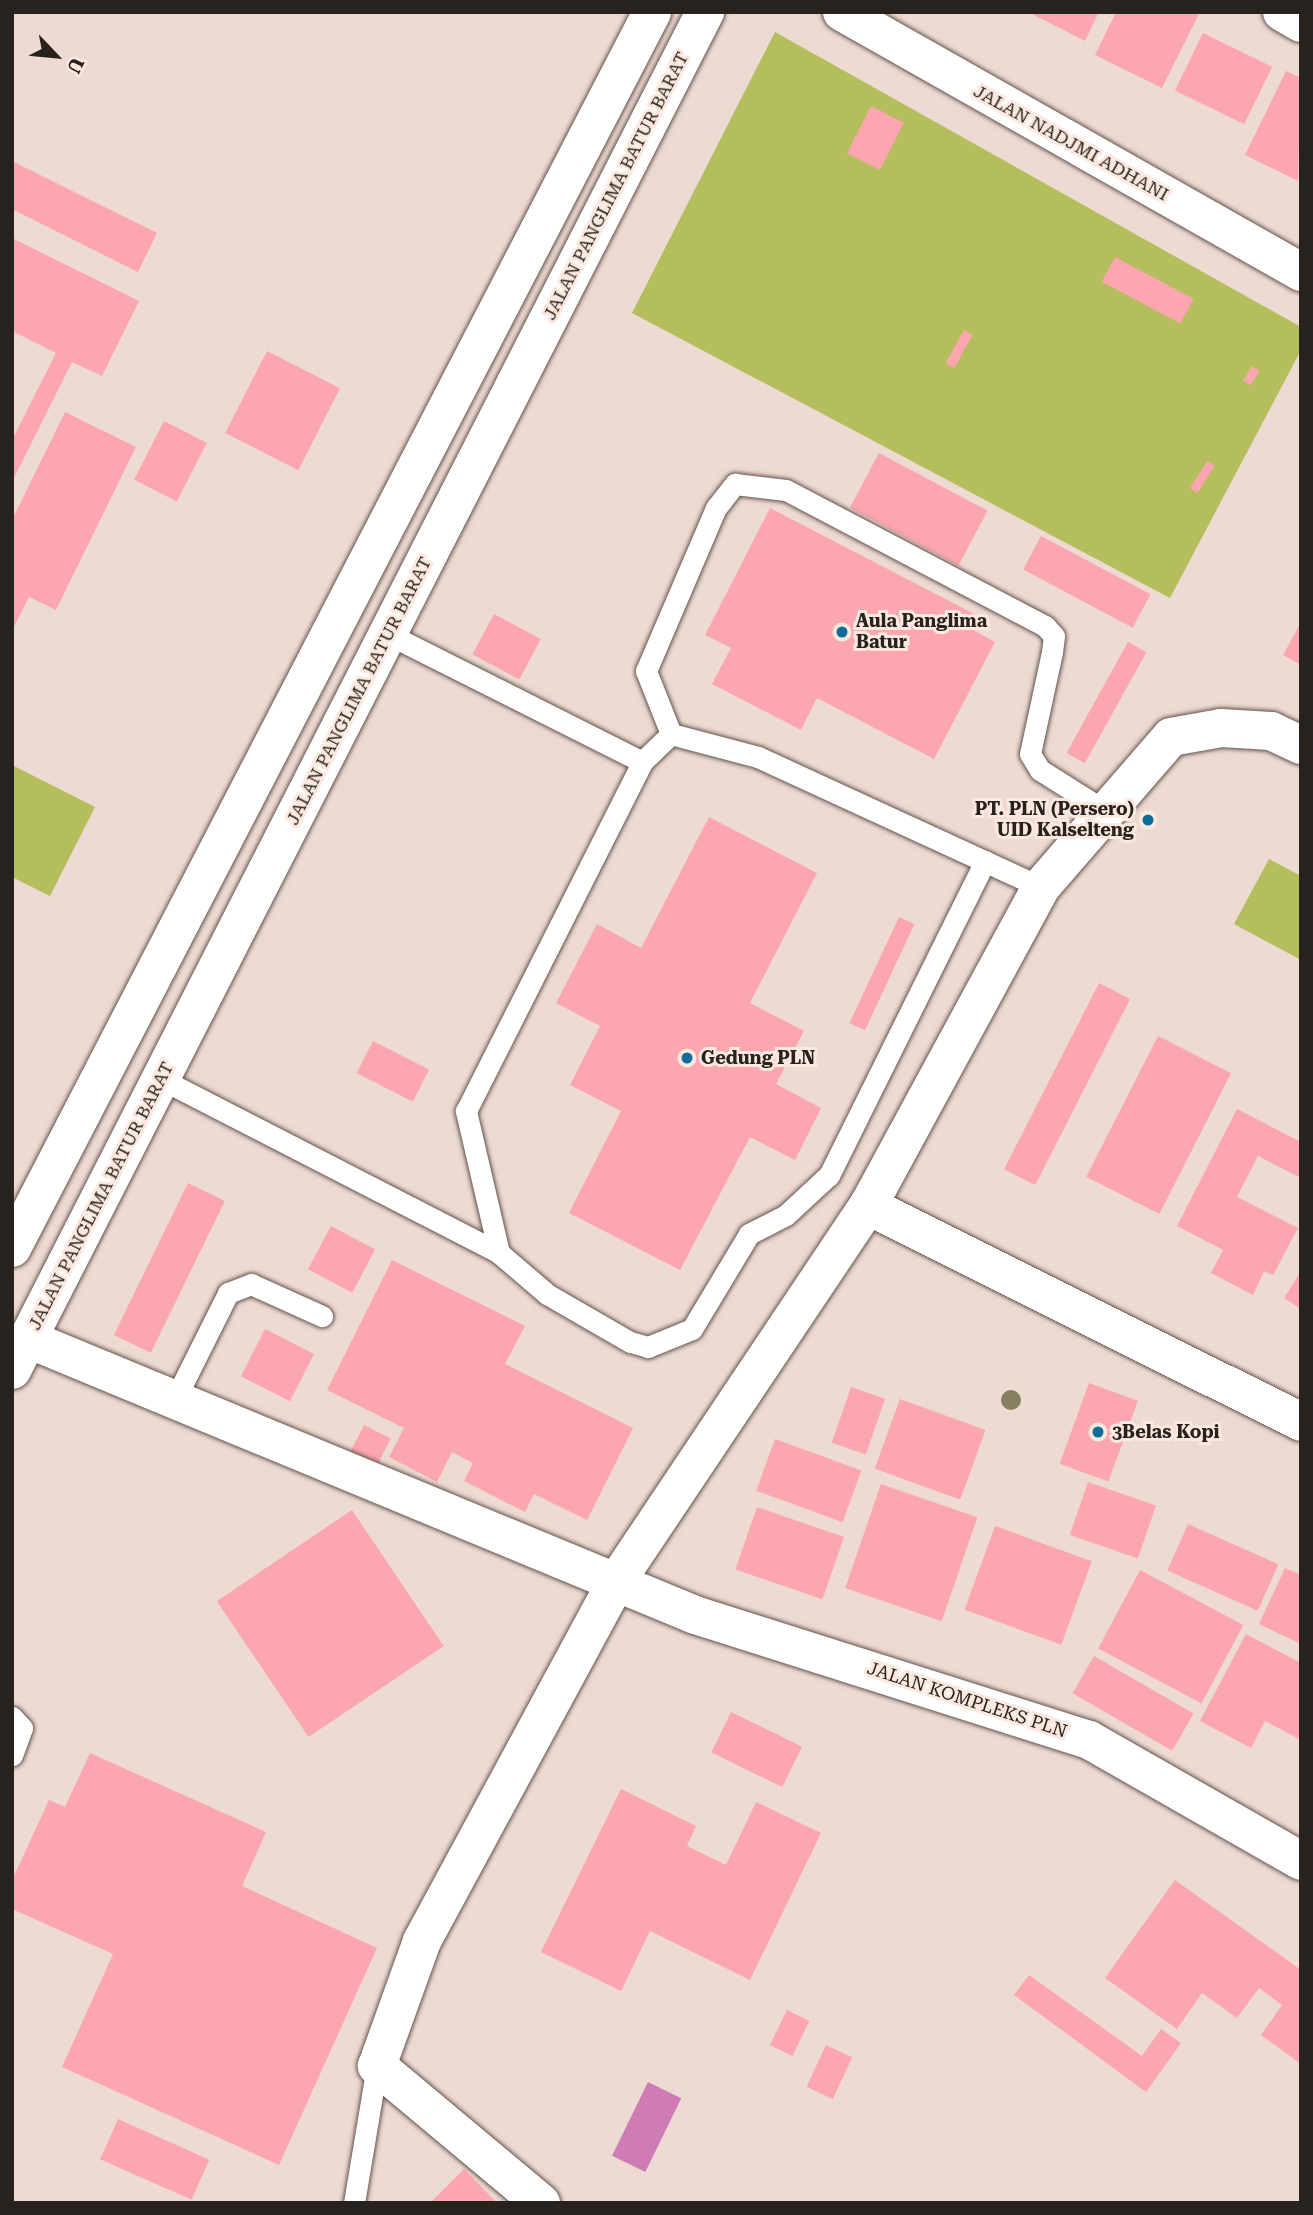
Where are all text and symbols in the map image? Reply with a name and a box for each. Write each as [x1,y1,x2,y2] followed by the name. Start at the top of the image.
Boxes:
[21,21,91,91] north arrow
[539,48,693,324] street label: JALAN PANGLIMA BATUR BARAT
[62,54,89,77] text: U
[970,80,1172,206] street label: JALAN NADJMI ADHANI
[282,553,436,829] street label: JALAN PANGLIMA BATUR BARAT
[856,611,987,654] place label: Aula Panglima Batur
[834,624,850,640] marker: Aula Panglima Batur
[975,799,1134,842] place label: PT. PLN (Persero) UID Kalselteng
[1140,812,1156,828] marker: PT. PLN (Persero) UID Kalselteng
[701,1047,815,1069] place label: Gedung PLN
[679,1050,695,1066] marker: Gedung PLN
[24,1058,178,1334] street label: JALAN PANGLIMA BATUR BARAT
[1112,1421,1219,1443] place label: 3Belas Kopi
[1090,1424,1106,1440] marker: 3Belas Kopi
[864,1657,1070,1743] street label: JALAN KOMPLEKS PLN

